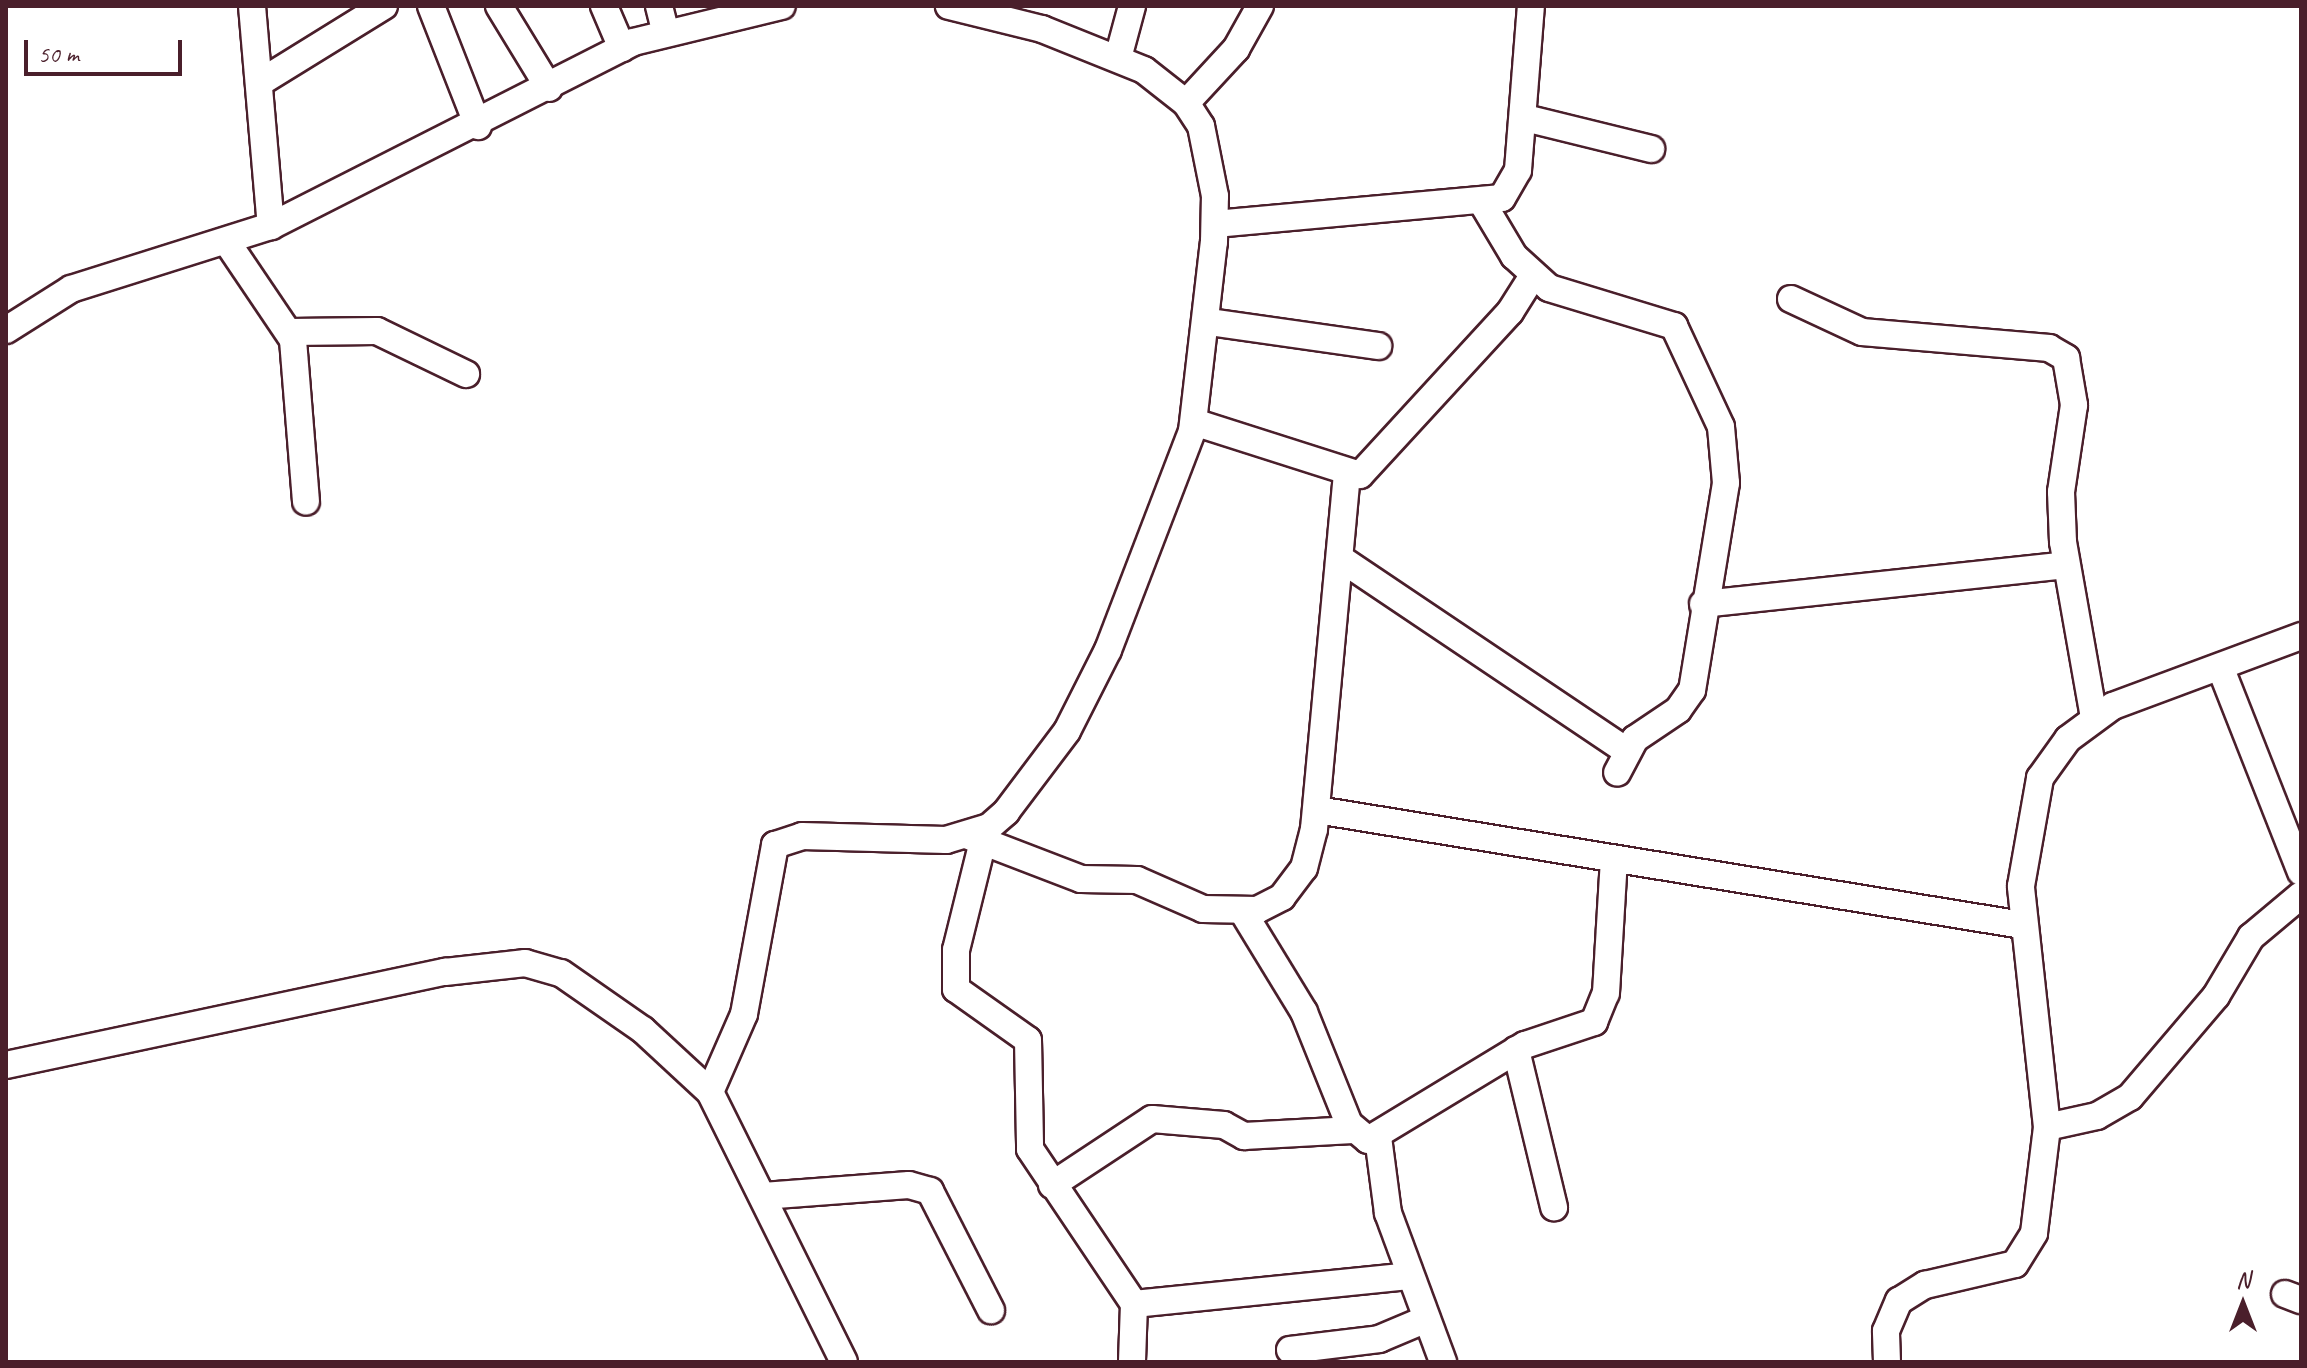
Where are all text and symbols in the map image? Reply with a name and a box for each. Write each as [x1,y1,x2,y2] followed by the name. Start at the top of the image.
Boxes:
[28,24,186,74] scale bar
[38,39,79,69] text: 50 m
[2203,1264,2283,1344] north arrow
[2236,1266,2250,1294] text: N

